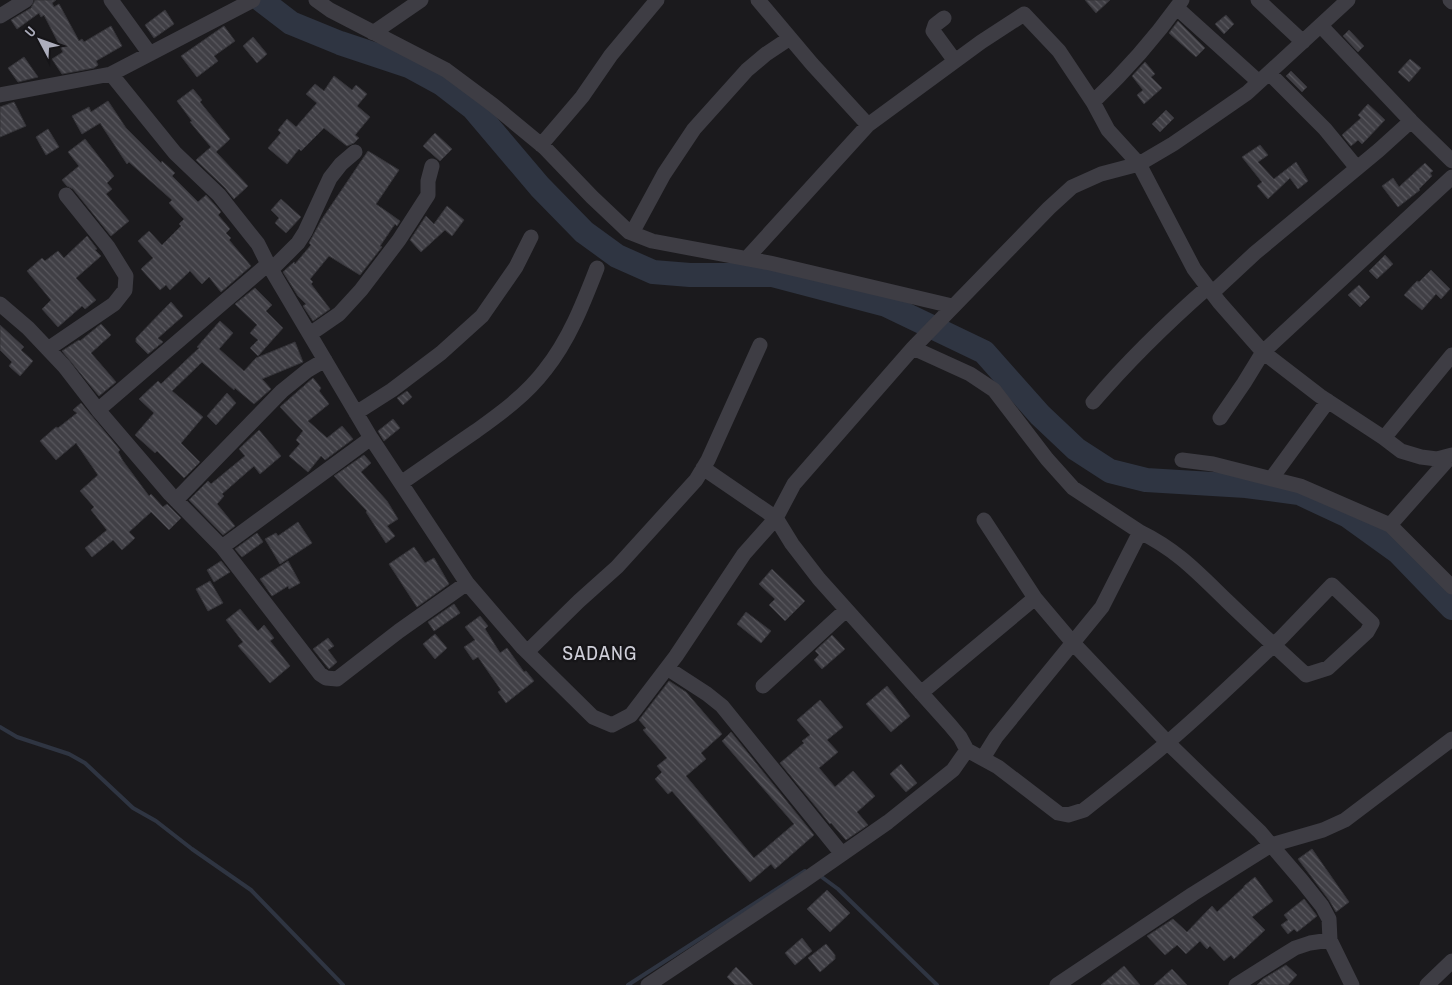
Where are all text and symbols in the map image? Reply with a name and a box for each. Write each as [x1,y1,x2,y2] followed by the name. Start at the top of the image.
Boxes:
[15,15,65,65] north arrow
[21,22,40,41] text: U
[562,639,638,666] district label: SADANG

